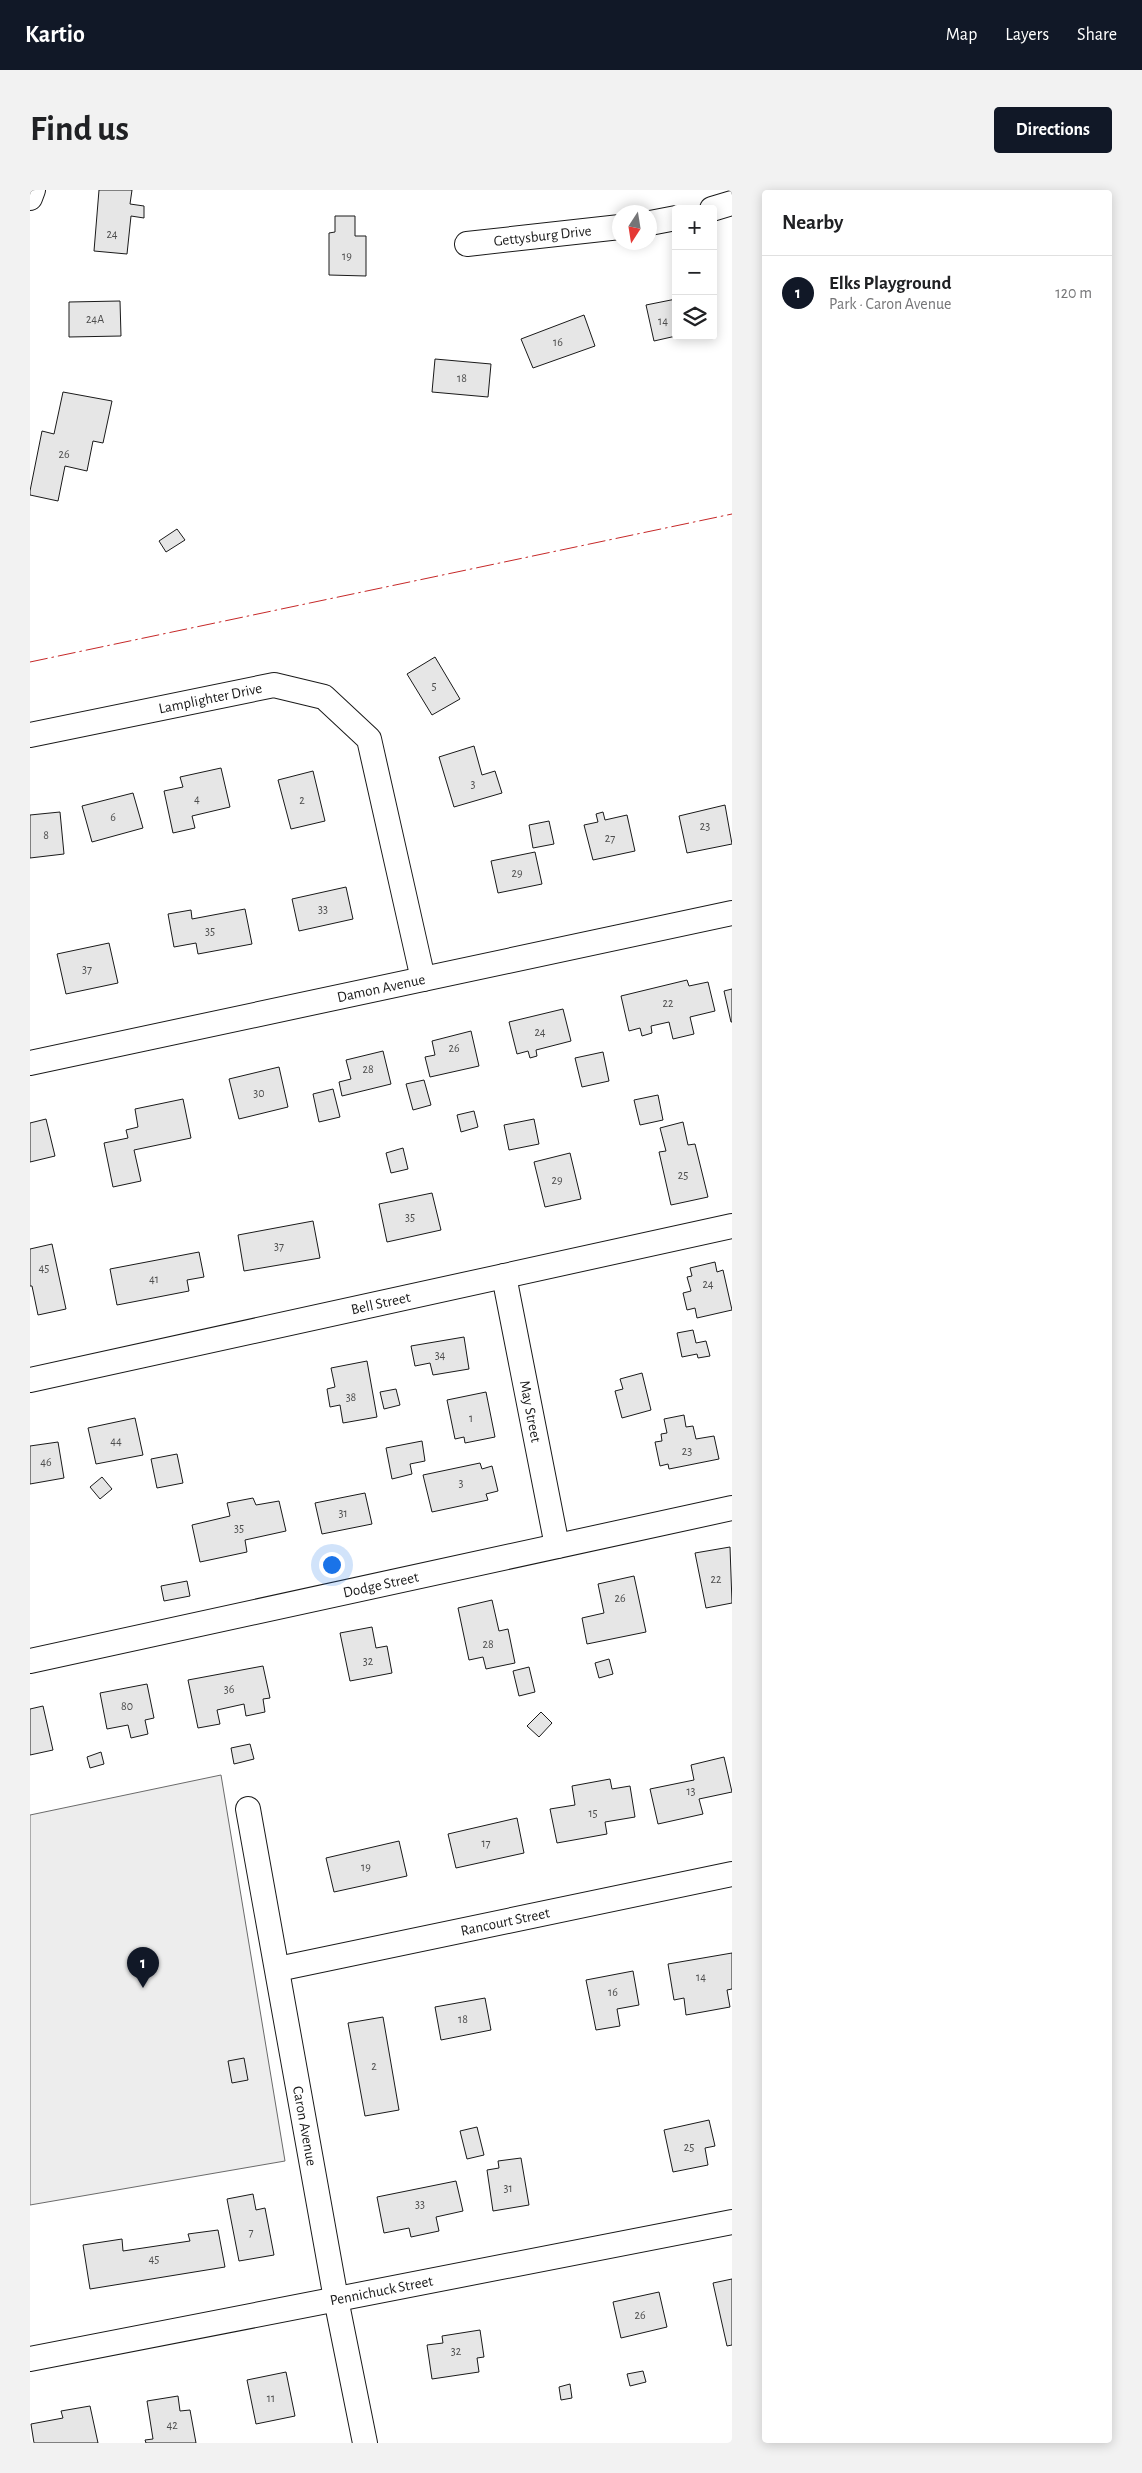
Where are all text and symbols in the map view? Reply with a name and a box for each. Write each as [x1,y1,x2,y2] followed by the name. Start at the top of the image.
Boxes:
[25,23,85,47] text: Kartio
[946,26,977,44] text: Map
[1005,26,1049,44] text: Layers
[1077,26,1117,44] text: Share
[994,107,1112,153] button: Directions
[30,112,129,147] text: Find us
[612,205,657,250] north arrow
[672,205,717,340] map controls
[672,205,717,250] button: +
[782,212,843,233] text: Nearby
[493,223,592,249] street label: Gettysburg Drive
[106,228,118,240] house number: 24
[342,250,352,262] house number: 19
[672,250,717,295] button: −
[829,274,951,293] text: Elks Playground
[795,285,801,301] text: 1
[1055,285,1092,301] text: 120 m
[672,295,717,340] button: layers
[829,296,952,312] text: Park · Caron Avenue
[86,313,104,325] house number: 24A
[658,315,668,327] house number: 14
[553,336,563,348] house number: 16
[457,372,467,384] house number: 18
[58,448,70,460] house number: 26
[431,680,437,692] house number: 5
[157,681,263,716] street label: Lamplighter Drive
[471,778,476,790] house number: 3
[194,793,200,805] house number: 4
[299,794,305,806] house number: 2
[110,811,116,823] house number: 6
[700,820,710,832] house number: 23
[43,829,49,841] house number: 8
[605,832,615,844] house number: 27
[511,867,523,879] house number: 29
[318,903,328,915] house number: 33
[205,925,215,937] house number: 35
[82,963,92,975] house number: 37
[336,972,427,1005] street label: Damon Avenue
[663,997,674,1009] house number: 22
[534,1026,546,1038] house number: 24
[448,1042,460,1054] house number: 26
[362,1063,374,1075] house number: 28
[253,1087,265,1099] house number: 30
[678,1169,688,1181] house number: 25
[551,1174,563,1186] house number: 29
[405,1211,415,1223] house number: 35
[274,1240,284,1252] house number: 37
[39,1262,49,1274] house number: 45
[149,1273,159,1285] house number: 41
[702,1278,714,1290] house number: 24
[350,1290,412,1317] street label: Bell Street
[435,1349,446,1361] house number: 34
[517,1379,544,1444] street label: May Street
[346,1391,357,1403] house number: 38
[469,1412,473,1424] house number: 1
[110,1435,122,1447] house number: 44
[682,1445,692,1457] house number: 23
[40,1456,52,1468] house number: 46
[459,1477,464,1489] house number: 3
[338,1507,348,1519] house number: 31
[234,1522,244,1534] house number: 35
[319,1552,345,1578] your location
[342,1569,420,1601] street label: Dodge Street
[711,1573,722,1585] house number: 22
[614,1592,626,1604] house number: 26
[482,1638,494,1650] house number: 28
[363,1655,374,1667] house number: 32
[224,1683,235,1695] house number: 36
[121,1700,133,1712] house number: 80
[686,1785,696,1797] house number: 13
[588,1807,598,1819] house number: 15
[481,1837,491,1849] house number: 17
[361,1861,371,1873] house number: 19
[459,1905,551,1939] street label: Rancourt Street
[127,1947,159,1988] pin: 1
[696,1971,706,1983] house number: 14
[608,1986,618,1998] house number: 16
[458,2013,468,2025] house number: 18
[371,2060,377,2072] house number: 2
[290,2085,319,2167] street label: Caron Avenue
[684,2141,694,2153] house number: 25
[503,2182,513,2194] house number: 31
[415,2198,425,2210] house number: 33
[248,2226,254,2238] house number: 7
[149,2253,159,2265] house number: 45
[329,2273,435,2308] street label: Pennichuck Street
[634,2309,646,2321] house number: 26
[451,2345,462,2357] house number: 32
[267,2392,275,2404] house number: 11
[166,2419,178,2431] house number: 42

